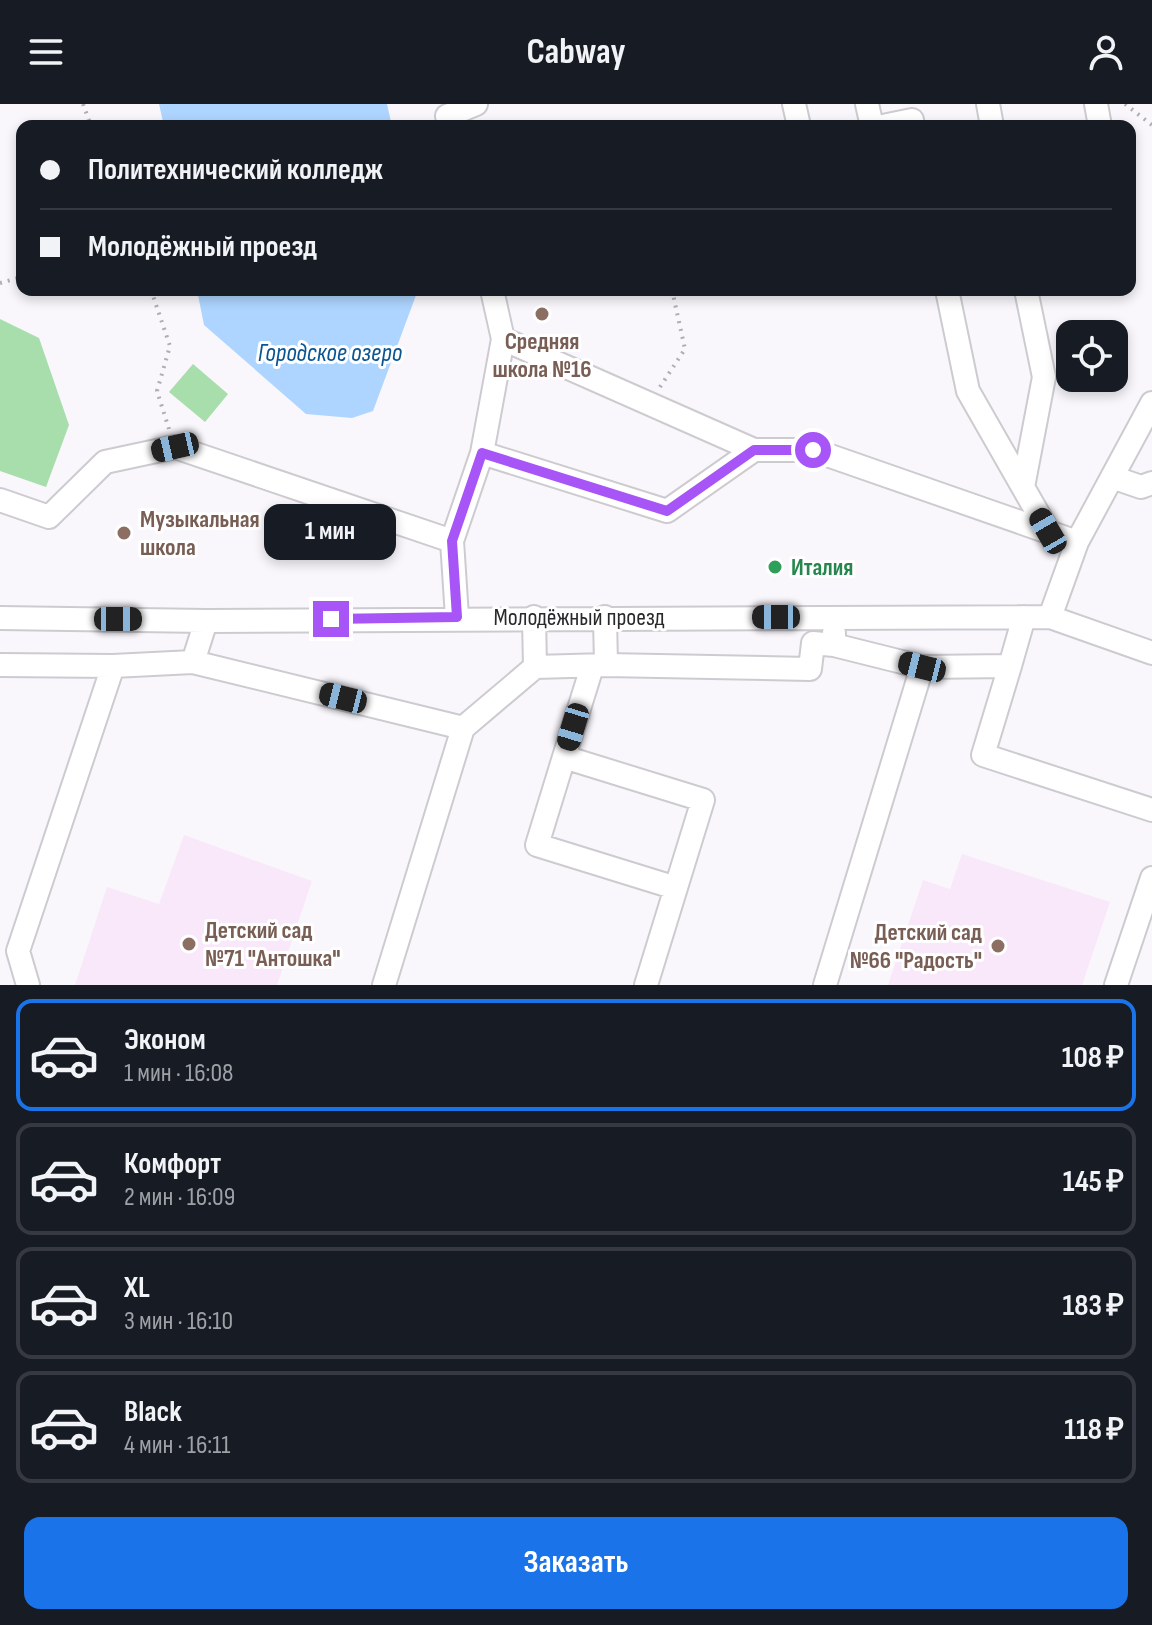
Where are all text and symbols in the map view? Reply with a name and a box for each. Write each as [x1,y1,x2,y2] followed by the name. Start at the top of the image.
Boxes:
[24,30,68,74] icon: menu
[1084,30,1128,74] icon: person
[526,31,626,74] text: Cabway
[88,152,383,188] text: Политехнический колледж
[88,229,317,265] text: Молодёжный проезд
[533,305,551,323] marker: Средняя школа №16
[1056,320,1128,392] map controls
[1056,320,1128,392] button: locate
[492,327,592,384] place label: Средняя школа №16
[258,338,403,369] water label: Городское озеро
[149,430,201,464] car
[795,432,831,468] route start
[265,503,397,559] callout: 1 мин
[1026,504,1070,558] car
[140,505,260,562] place label: Музыкальная школа
[305,516,355,547] text: 1 мин
[115,524,133,542] marker: Музыкальная школа
[791,553,853,582] place label: Италия
[766,558,784,576] marker: Италия
[313,601,349,637] route end
[494,603,664,632] street label: Молодёжный проезд
[752,605,800,629] car
[94,607,142,631] car
[896,650,948,684] car
[317,681,369,715] car
[555,701,591,753] car
[205,916,341,973] place label: Детский сад №71 "Антошка"
[850,918,982,975] place label: Детский сад №66 "Радость"
[180,935,198,953] marker: Детский сад №71 "Антошка"
[989,937,1007,955] marker: Детский сад №66 "Радость"
[28,1019,100,1091] icon: car
[124,1022,206,1058] text: Эконом
[1062,1040,1124,1076] text: 108 ₽
[124,1058,233,1089] text: 1 мин · 16:08
[28,1143,100,1215] icon: car
[124,1146,221,1182] text: Комфорт
[1063,1164,1124,1200] text: 145 ₽
[124,1182,235,1213] text: 2 мин · 16:09
[28,1267,100,1339] icon: car
[124,1270,150,1306] text: XL
[1063,1288,1124,1324] text: 183 ₽
[124,1306,233,1337] text: 3 мин · 16:10
[28,1391,100,1463] icon: car
[124,1394,182,1430] text: Black
[1064,1412,1124,1448] text: 118 ₽
[124,1430,230,1461] text: 4 мин · 16:11
[24,1517,1128,1609] button: Заказать

